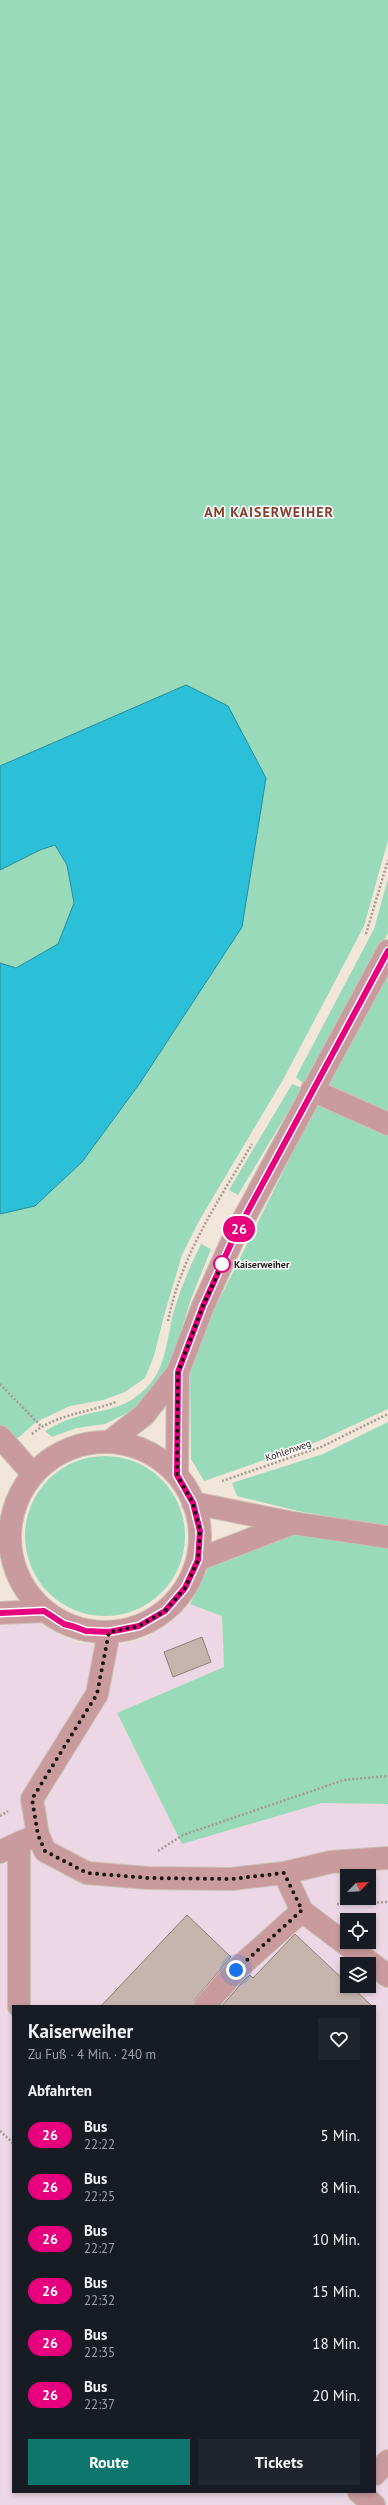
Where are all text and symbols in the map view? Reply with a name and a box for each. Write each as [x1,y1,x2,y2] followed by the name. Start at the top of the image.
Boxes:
[204,503,334,521] district label: AM KAISERWEIHER
[221,1216,257,1242] line badge: 26
[231,1220,247,1238] text: 26
[213,1255,231,1273] marker: Kaiserweiher
[234,1258,290,1271] place label: Kaiserweiher
[264,1437,313,1464] street label: Kohlenweg
[340,1869,376,1905] north arrow
[340,1869,376,1993] map controls
[340,1913,376,1949] button: locate
[340,1957,376,1993] button: layers
[226,1960,246,1980] your location
[318,2018,360,2060] button: heart
[28,2019,133,2043] text: Kaiserweiher
[28,2046,156,2063] text: Zu Fuß · 4 Min. · 240 m
[28,2081,92,2100] text: Abfahrten
[84,2117,107,2136] text: Bus
[42,2126,58,2144] text: 26
[321,2126,360,2145] text: 5 Min.
[84,2136,115,2153] text: 22:22
[84,2169,107,2188] text: Bus
[42,2178,58,2196] text: 26
[321,2178,360,2197] text: 8 Min.
[84,2188,115,2205] text: 22:25
[84,2221,107,2240] text: Bus
[42,2230,58,2248] text: 26
[312,2230,360,2249] text: 10 Min.
[84,2240,115,2257] text: 22:27
[84,2273,107,2292] text: Bus
[42,2282,58,2300] text: 26
[312,2282,360,2301] text: 15 Min.
[84,2292,115,2309] text: 22:32
[84,2325,107,2344] text: Bus
[42,2334,58,2352] text: 26
[312,2334,360,2353] text: 18 Min.
[84,2344,115,2361] text: 22:35
[84,2377,107,2396] text: Bus
[42,2386,58,2404] text: 26
[312,2386,360,2405] text: 20 Min.
[84,2396,115,2413] text: 22:37
[28,2439,190,2485] button: Route
[198,2439,360,2485] button: Tickets

